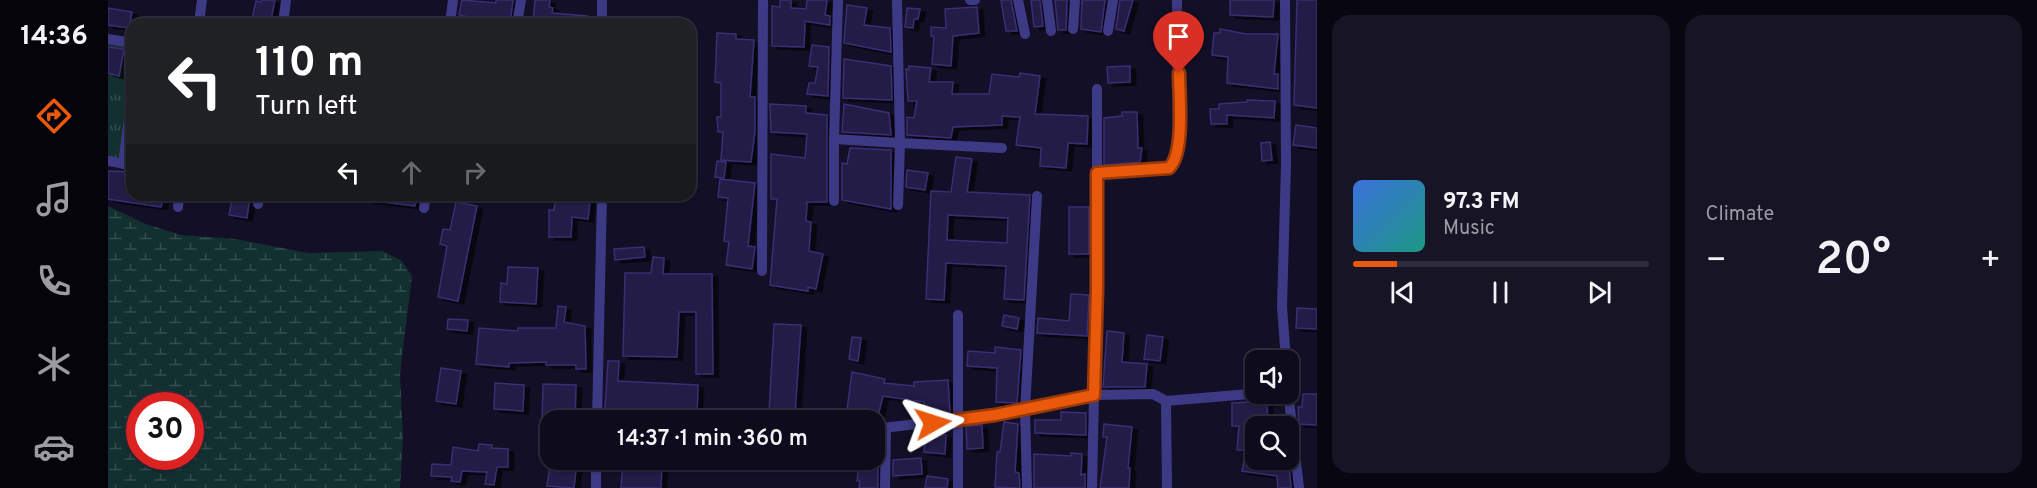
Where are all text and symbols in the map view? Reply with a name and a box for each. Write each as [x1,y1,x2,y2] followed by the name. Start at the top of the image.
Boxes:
[1153,11,1204,73] pin
[20,20,88,54] text: 14:36
[1162,20,1195,53] icon: arrive
[255,38,364,91] text: 110 m
[156,42,234,120] icon: left
[255,90,357,124] text: Turn left
[33,95,75,137] icon: directions
[332,156,365,189] icon: left
[395,156,428,189] icon: ahead
[458,156,491,189] icon: right
[33,178,75,220] icon: music
[1443,189,1520,216] text: 97.3 FM
[1706,202,1774,228] text: Climate
[1443,216,1495,242] text: Music
[1815,233,1891,290] text: 20°
[1706,241,1727,283] text: −
[1980,241,2001,283] text: +
[33,260,75,302] icon: phone
[1386,276,1419,309] icon: previous
[1484,276,1517,309] icon: pause
[1583,276,1616,309] icon: next
[33,343,75,385] icon: climate
[1245,350,1299,470] map controls
[1245,350,1299,404] button: sound
[901,391,965,455] position arrow
[126,392,204,470] speed limit sign: 30
[1245,416,1299,470] button: search
[33,426,75,468] icon: car
[617,426,808,453] text: 14:37 · 1 min · 360 m

